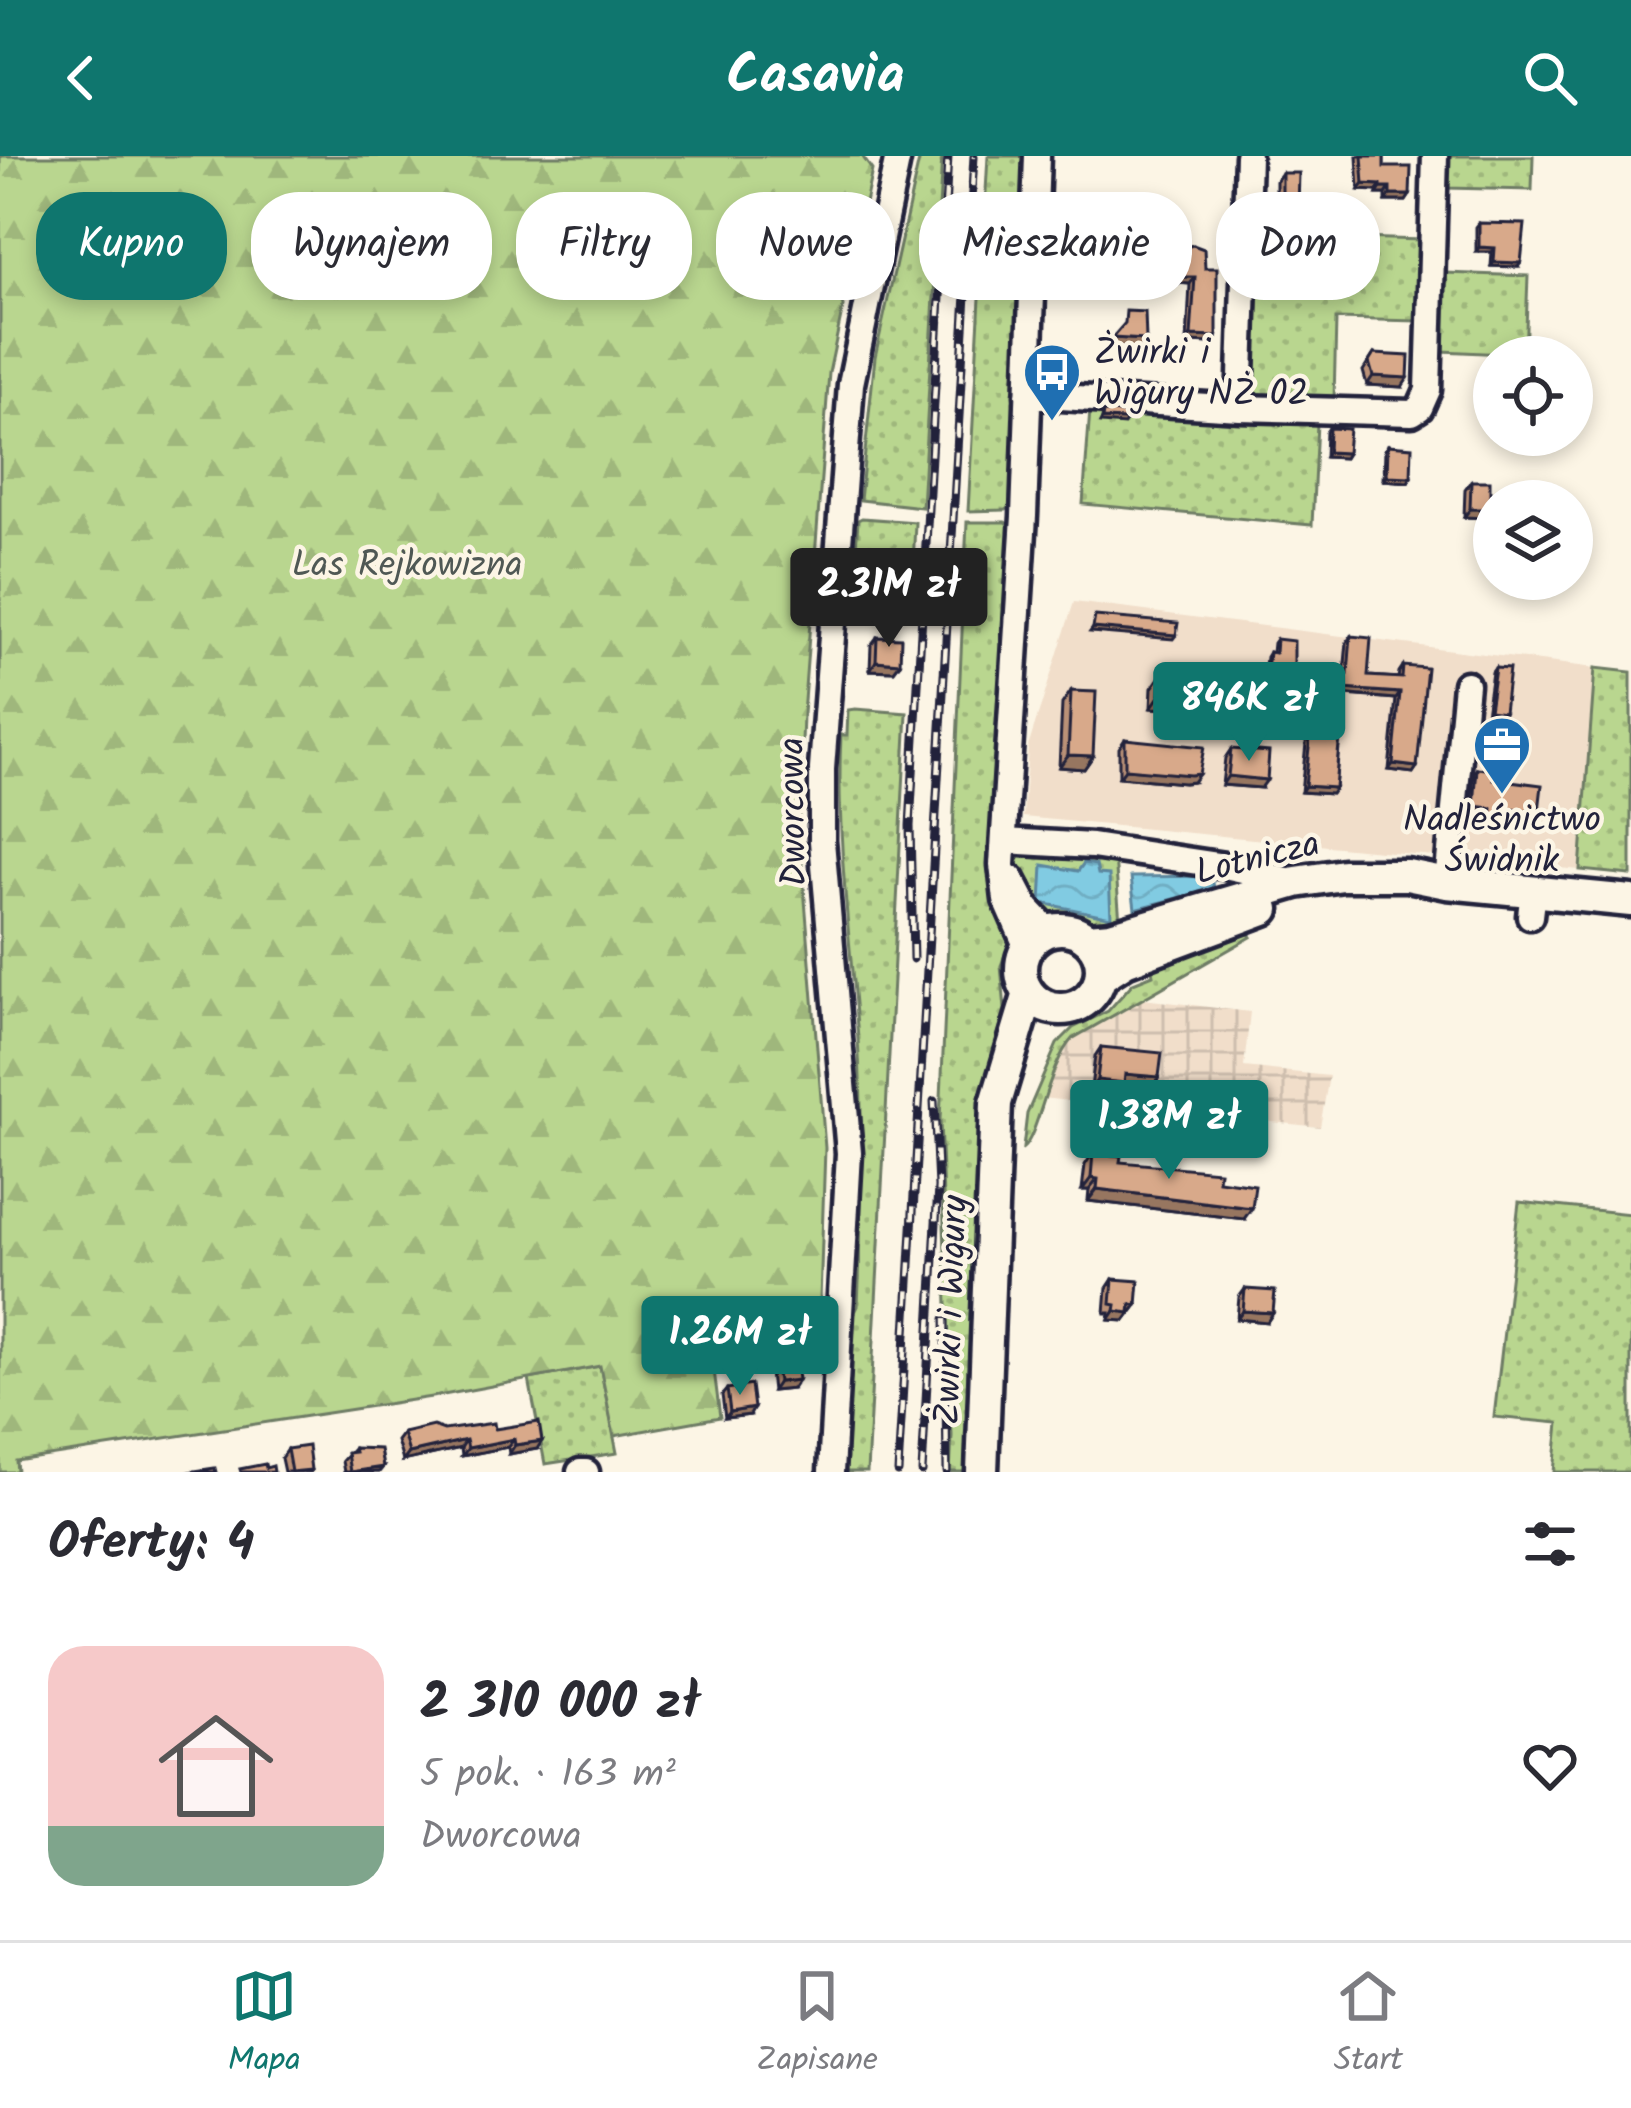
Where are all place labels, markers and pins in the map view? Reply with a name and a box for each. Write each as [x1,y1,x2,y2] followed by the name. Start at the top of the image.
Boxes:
[1094,326,1308,424] place label: Żwirki i Wigury NŻ 02
[1021,341,1083,423] bus stop icon: Żwirki i Wigury NŻ 02
[765,548,1013,650] pin: 2.31M zł
[1138,662,1360,764] pin: 846K zł
[1471,714,1533,796] office icon: Nadleśnictwo Świdnik
[1403,793,1601,891] place label: Nadleśnictwo Świdnik
[1045,1080,1293,1182] pin: 1.38M zł
[616,1296,864,1398] pin: 1.26M zł

